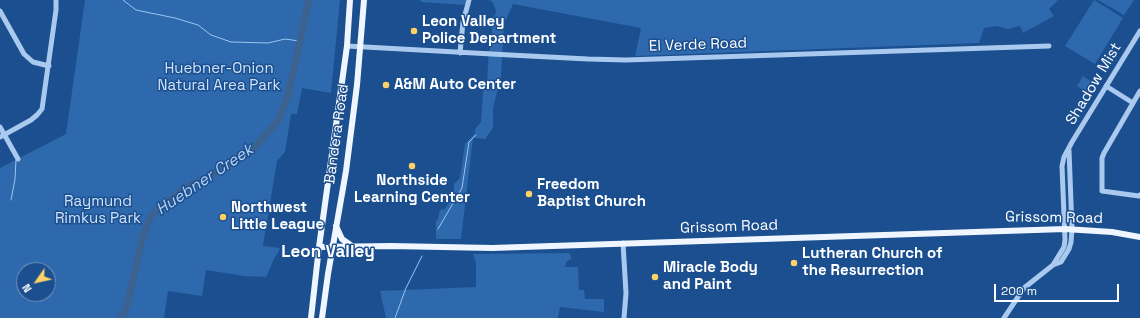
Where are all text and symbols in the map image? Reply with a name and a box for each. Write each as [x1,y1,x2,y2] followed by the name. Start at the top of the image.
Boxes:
[422,13,556,48] place label: Leon Valley Police Department
[409,26,419,36] marker: Leon Valley Police Department
[649,34,747,56] street label: El Verde Road
[1062,40,1126,128] street label: Shadow Mist
[157,60,281,95] park label: Huebner-Onion Natural Area Park
[394,76,516,94] place label: A&M Auto Center
[381,80,391,90] marker: A&M Auto Center
[321,83,353,185] street label: Bandera Road
[153,140,257,220] water label: Huebner Creek
[407,161,417,171] marker: Northside Learning Center
[354,172,470,207] place label: Northside Learning Center
[537,176,646,211] place label: Freedom Baptist Church
[524,189,534,199] marker: Freedom Baptist Church
[55,193,141,228] park label: Raymund Rimkus Park
[231,199,324,234] place label: Northwest Little League
[1005,208,1103,228] street label: Grissom Road
[218,212,228,222] marker: Northwest Little League
[680,216,778,238] street label: Grissom Road
[281,242,375,262] district label: Leon Valley
[802,245,943,280] place label: Lutheran Church of the Resurrection
[789,258,799,268] marker: Lutheran Church of the Resurrection
[663,259,758,294] place label: Miracle Body and Paint
[16,262,56,302] north arrow
[650,272,660,282] marker: Miracle Body and Paint
[996,276,1121,302] scale bar
[19,281,35,295] text: N
[1001,283,1037,299] text: 200 m

